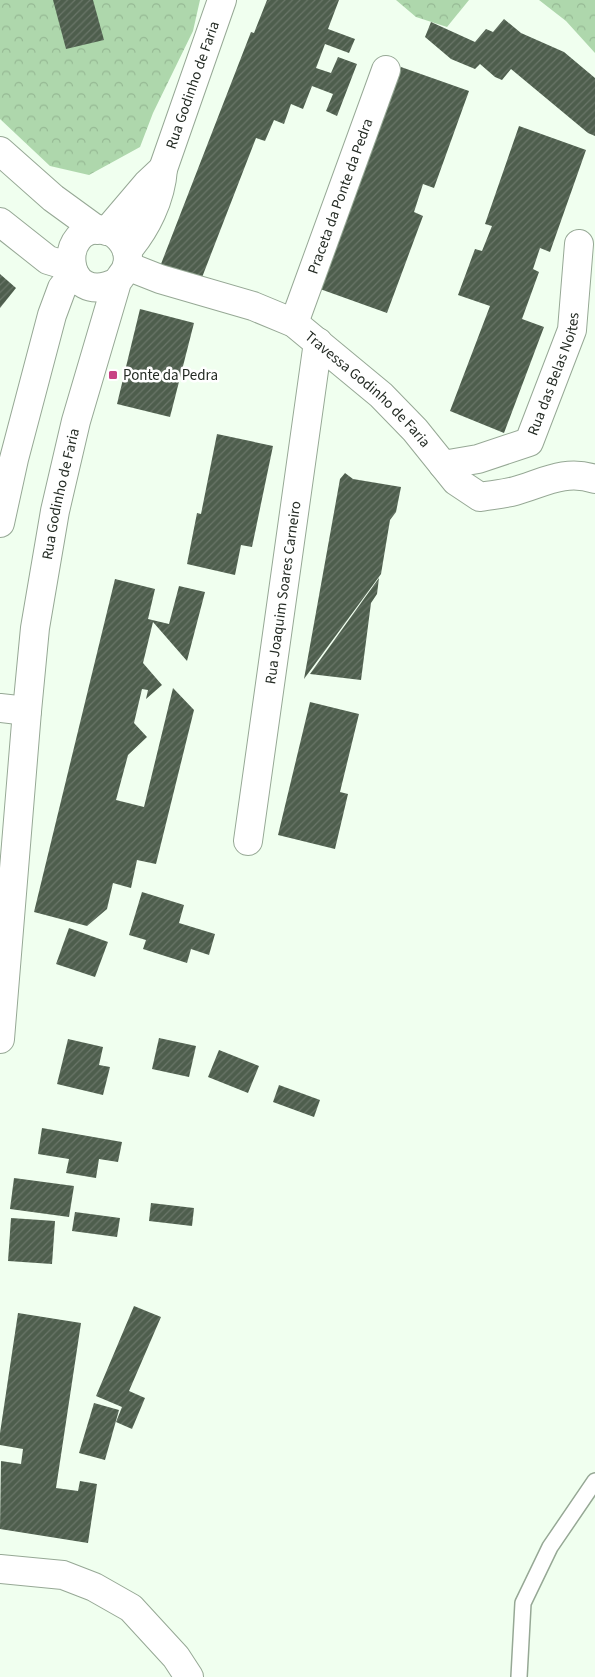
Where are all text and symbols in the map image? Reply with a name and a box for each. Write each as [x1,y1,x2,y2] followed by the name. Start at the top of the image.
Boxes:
[160,18,224,152] street label: Rua Godinho de Faria
[302,115,378,277] street label: Praceta da Ponte da Pedra
[522,312,584,438] street label: Rua das Belas Noites
[301,326,435,452] street label: Travessa Godinho de Faria
[123,365,218,386] place label: Ponte da Pedra
[107,369,119,381] marker: Ponte da Pedra
[36,426,84,561] street label: Rua Godinho de Faria
[260,499,306,685] street label: Rua Joaquim Soares Carneiro

